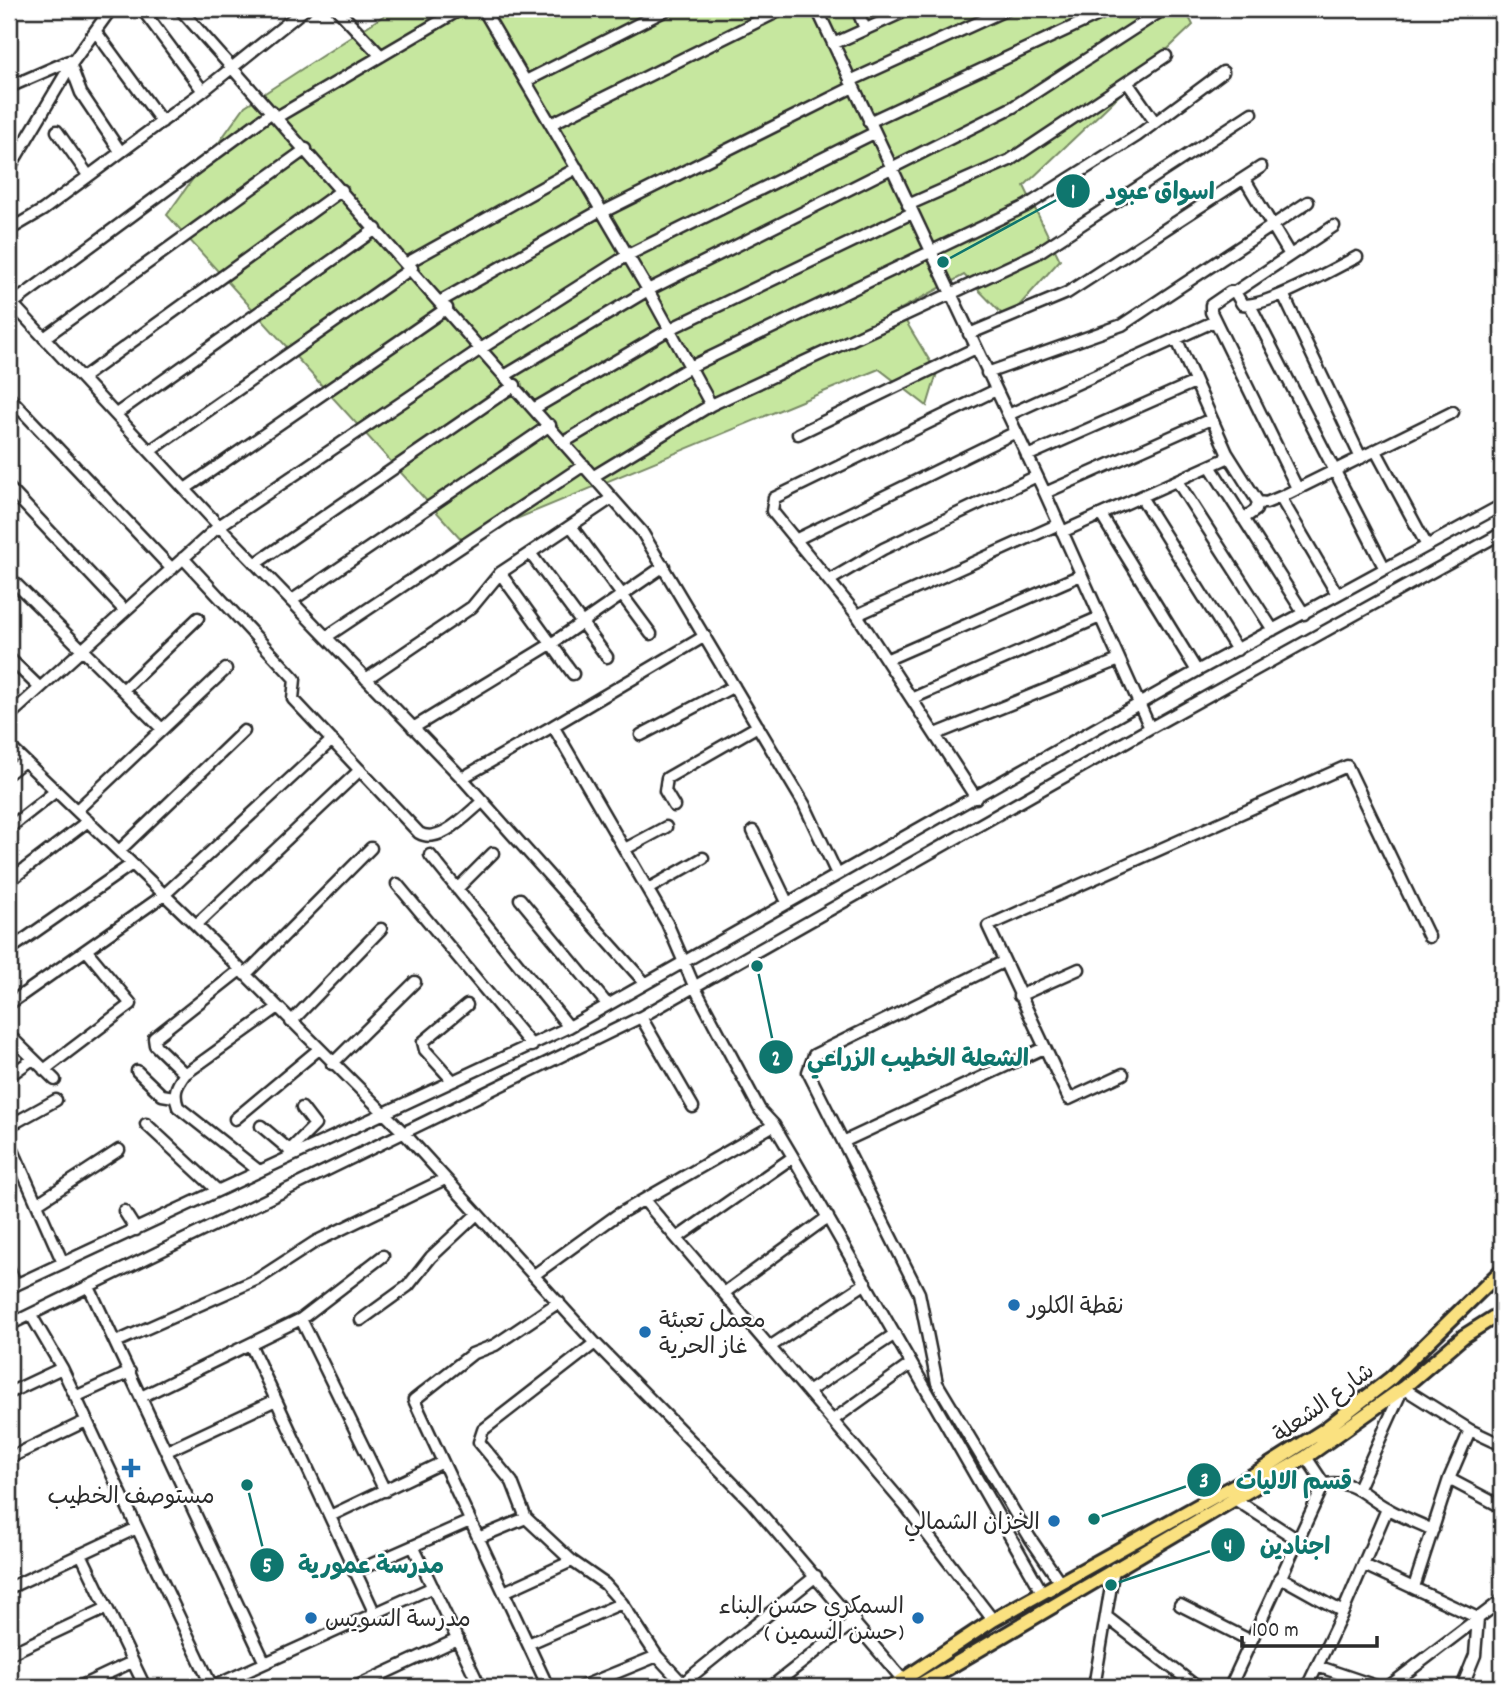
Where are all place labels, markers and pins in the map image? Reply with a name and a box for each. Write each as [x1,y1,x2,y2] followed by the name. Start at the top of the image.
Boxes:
[1056,169,1228,214] callout: اسواق عبود
[758,1035,1043,1080] callout: الشعلة الخطيب الزراعي
[1026,1292,1124,1325] place label: نقطة الكلور
[1006,1297,1022,1313] marker: نقطة الكلور
[659,1306,766,1365] place label: معمل تعبئة غاز الحرية
[637,1324,653,1340] marker: معمل تعبئة غاز الحرية
[121,1458,141,1478] marker: مستوصف الخطيب
[1187,1458,1366,1503] callout: قسم الاليات
[47,1482,215,1515] place label: مستوصف الخطيب
[904,1508,1040,1542] place label: الخزان الشمالي
[1046,1513,1062,1529] marker: الخزان الشمالي
[1211,1523,1344,1568] callout: اجنادين
[249,1542,458,1587] callout: مدرسة عمورية
[719,1592,904,1651] place label: السمكري حسن البناء ( حسن السمين)
[325,1605,471,1638] place label: مدرسة السويس
[303,1610,319,1626] marker: مدرسة السويس
[910,1610,926,1626] marker: السمكري حسن البناء ( حسن السمين)

